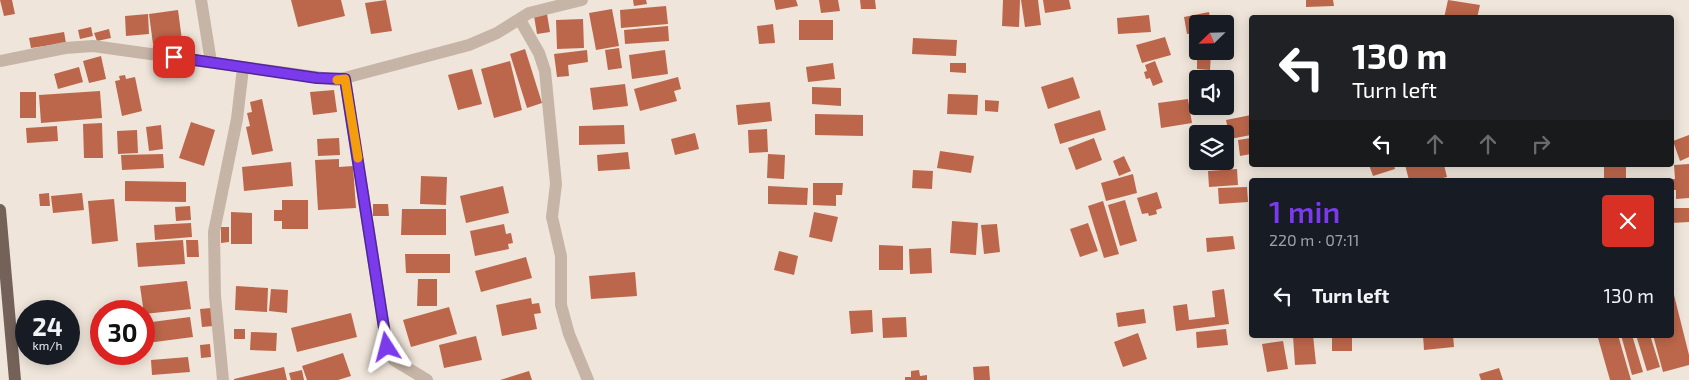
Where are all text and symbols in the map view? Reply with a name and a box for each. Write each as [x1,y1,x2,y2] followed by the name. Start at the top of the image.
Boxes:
[1189,15,1234,60] north arrow
[1189,15,1234,170] map controls
[1352,34,1447,76] text: 130 m
[1269,35,1334,100] icon: left
[153,36,195,78] pin
[160,43,188,71] icon: arrive
[1189,70,1234,115] button: sound
[1352,76,1437,102] text: Turn left
[1189,125,1234,170] button: layers
[1368,130,1396,158] icon: left
[1421,130,1449,158] icon: ahead
[1474,130,1502,158] icon: ahead
[1527,130,1555,158] icon: right
[1269,193,1340,229] text: 1 min
[1602,195,1654,247] button: close
[1269,230,1359,249] text: 220 m · 07:11
[1269,282,1297,310] icon: left
[1312,284,1389,307] text: Turn left
[1604,284,1654,307] text: 130 m
[90,300,155,365] speed limit sign: 30
[32,311,63,341] text: 24
[360,320,412,372] position arrow
[33,338,62,352] text: km/h

